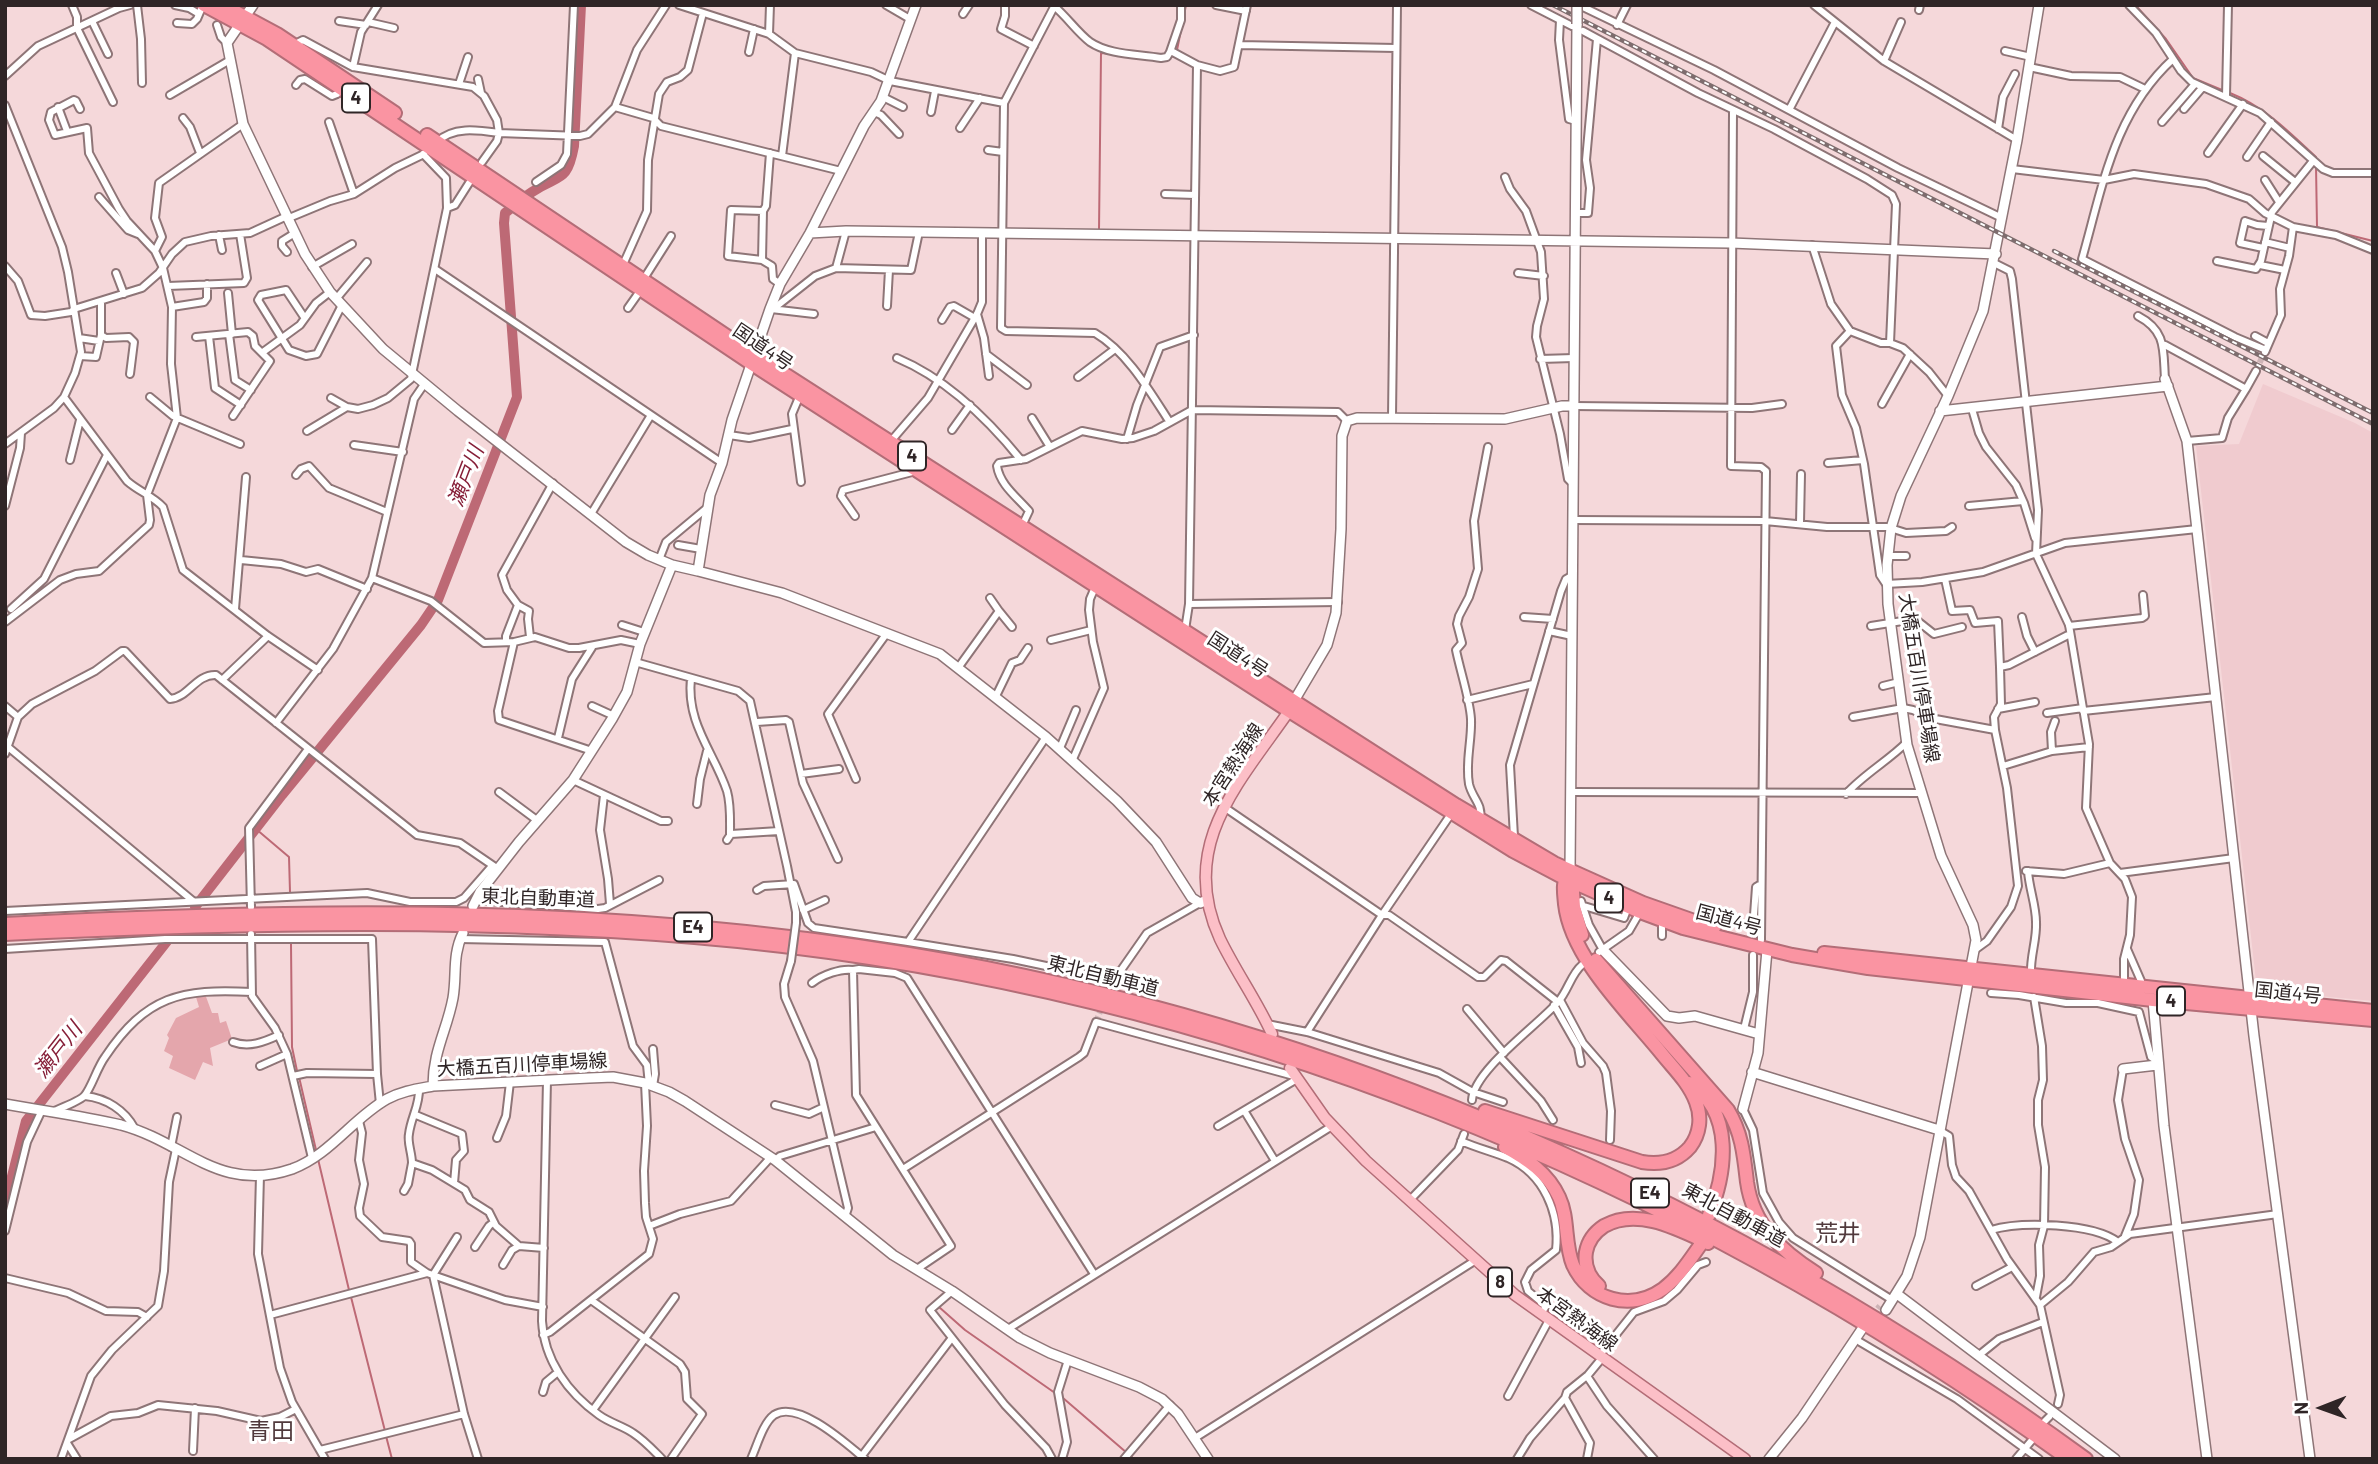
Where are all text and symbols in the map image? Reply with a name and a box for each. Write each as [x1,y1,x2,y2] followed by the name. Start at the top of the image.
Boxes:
[342,84,370,113] road number: 4
[729,319,797,375] street label: 国道4号
[443,442,489,510] water label: 瀬戸川
[898,442,926,470] road number: 4
[1894,592,1944,764] street label: 大橋五百川停車場線
[1203,627,1273,683] street label: 国道4号
[1198,719,1268,811] street label: 本宮熱海線
[1595,884,1623,912] road number: 4
[481,885,595,911] street label: 東北自動車道
[1693,900,1765,940] street label: 国道4号
[674,912,712,942] road number: E4
[1045,951,1161,1001] street label: 東北自動車道
[2253,978,2323,1008] street label: 国道4号
[2157,986,2185,1016] road number: 4
[29,1017,87,1083] water label: 瀬戸川
[436,1049,608,1081] street label: 大橋五百川停車場線
[1631,1178,1669,1208] road number: E4
[1678,1178,1790,1252] street label: 東北自動車道
[1815,1219,1861,1247] district label: 荒井
[1488,1268,1512,1296] road number: 8
[1532,1282,1622,1356] street label: 本宮熱海線
[2287,1373,2357,1443] north arrow
[2289,1402,2312,1415] text: N
[248,1417,294,1445] district label: 青田

